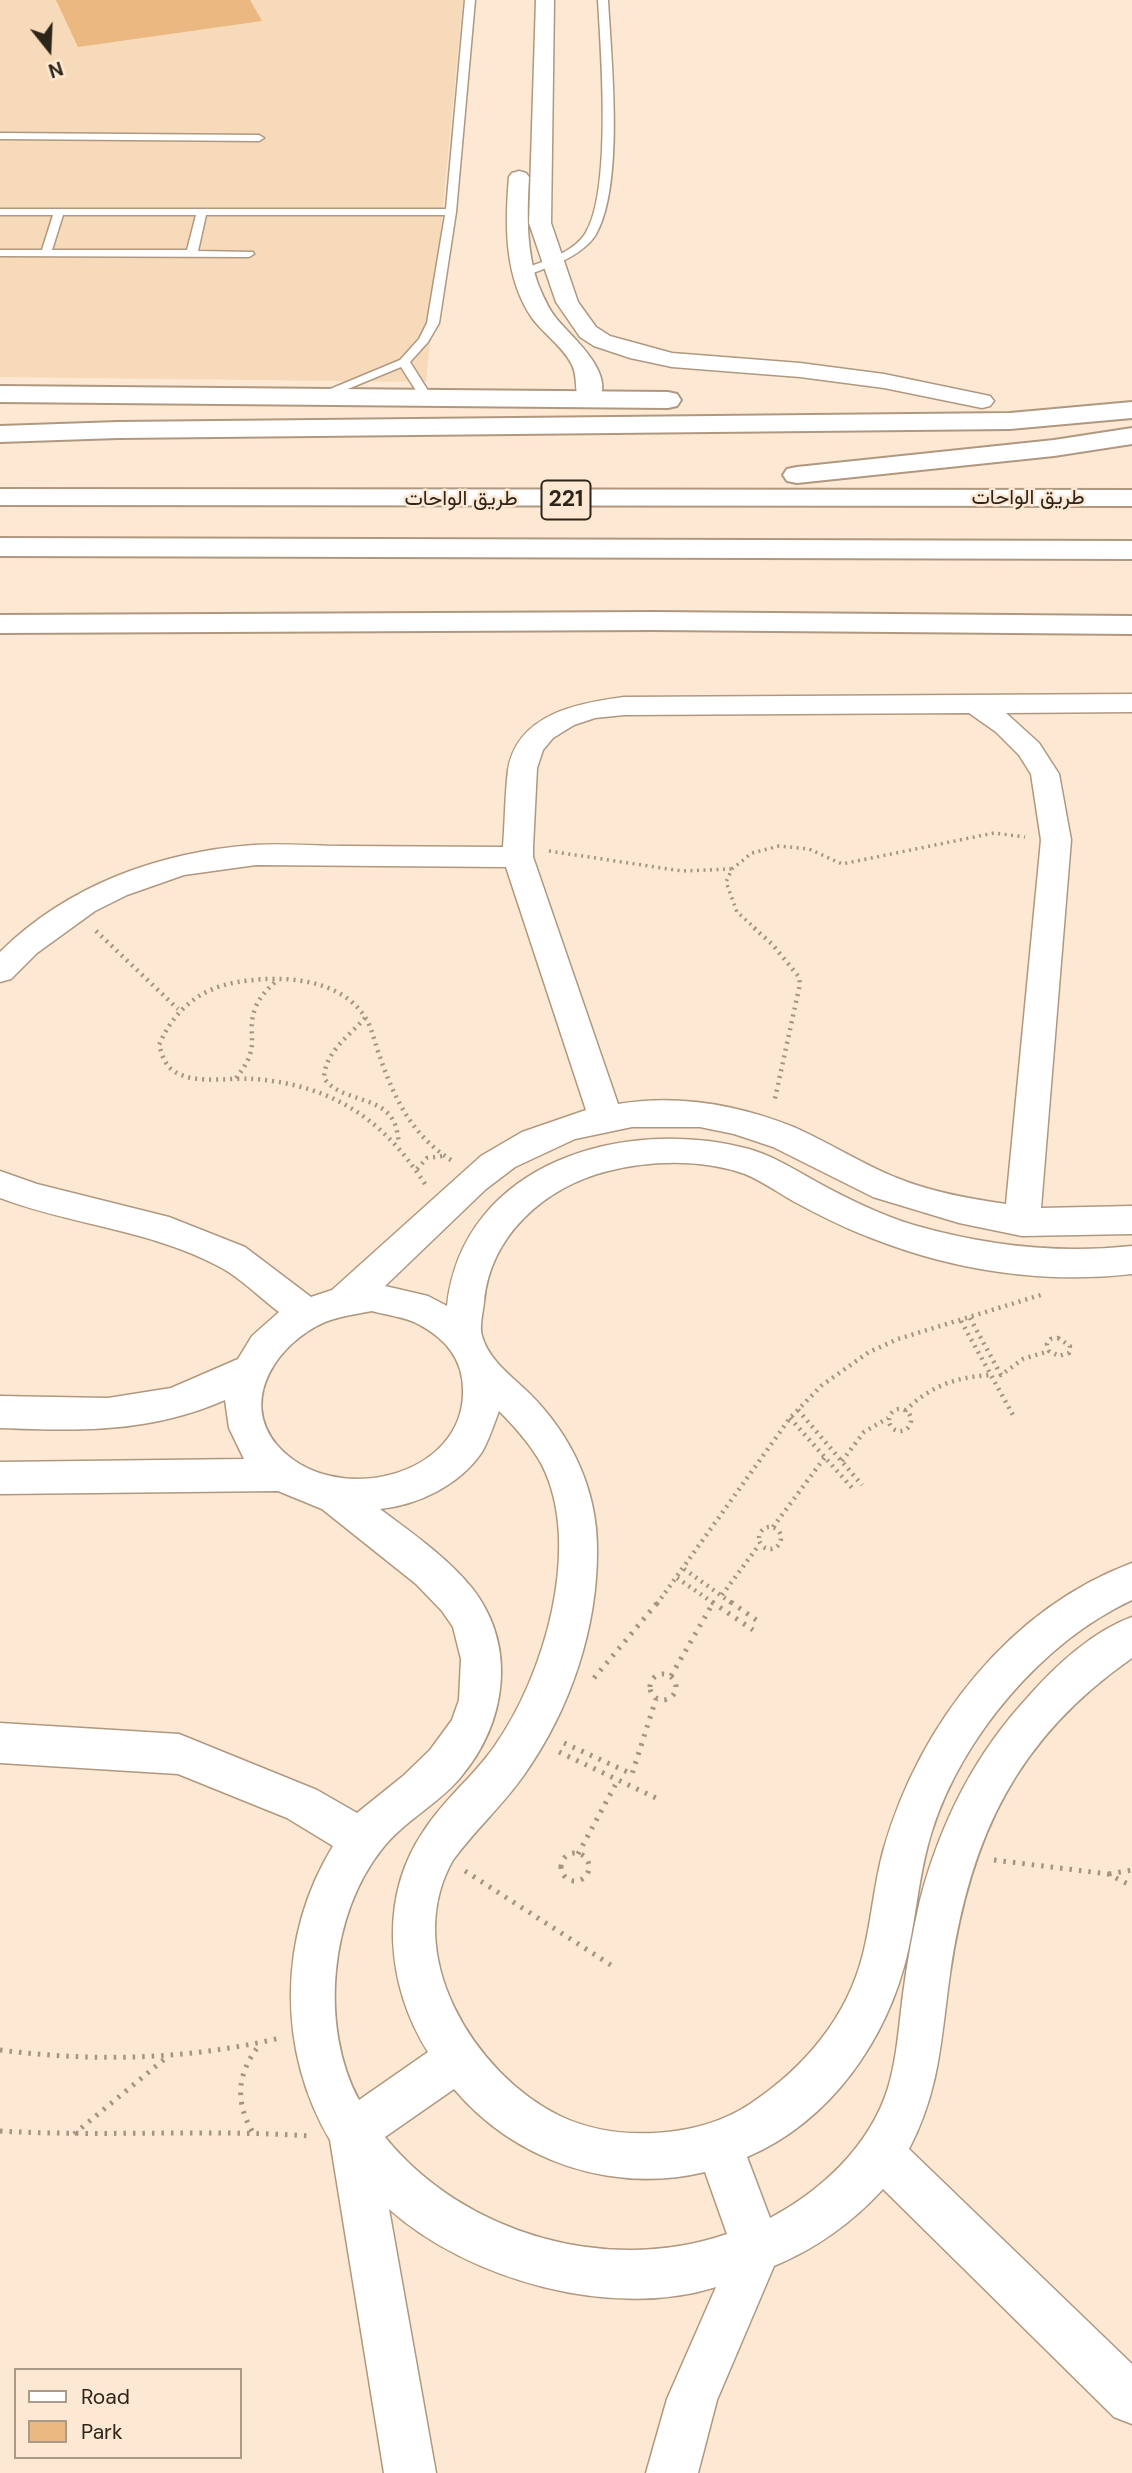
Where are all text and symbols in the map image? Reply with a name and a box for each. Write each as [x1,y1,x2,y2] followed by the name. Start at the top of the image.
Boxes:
[14,14,84,84] north arrow
[45,55,66,83] text: N
[542,480,590,520] road number: 221
[971,485,1085,511] street label: طريق الواحات
[404,486,518,512] street label: طريق الواحات
[14,2368,242,2459] legend
[81,2383,130,2411] text: Road
[81,2418,122,2446] text: Park

